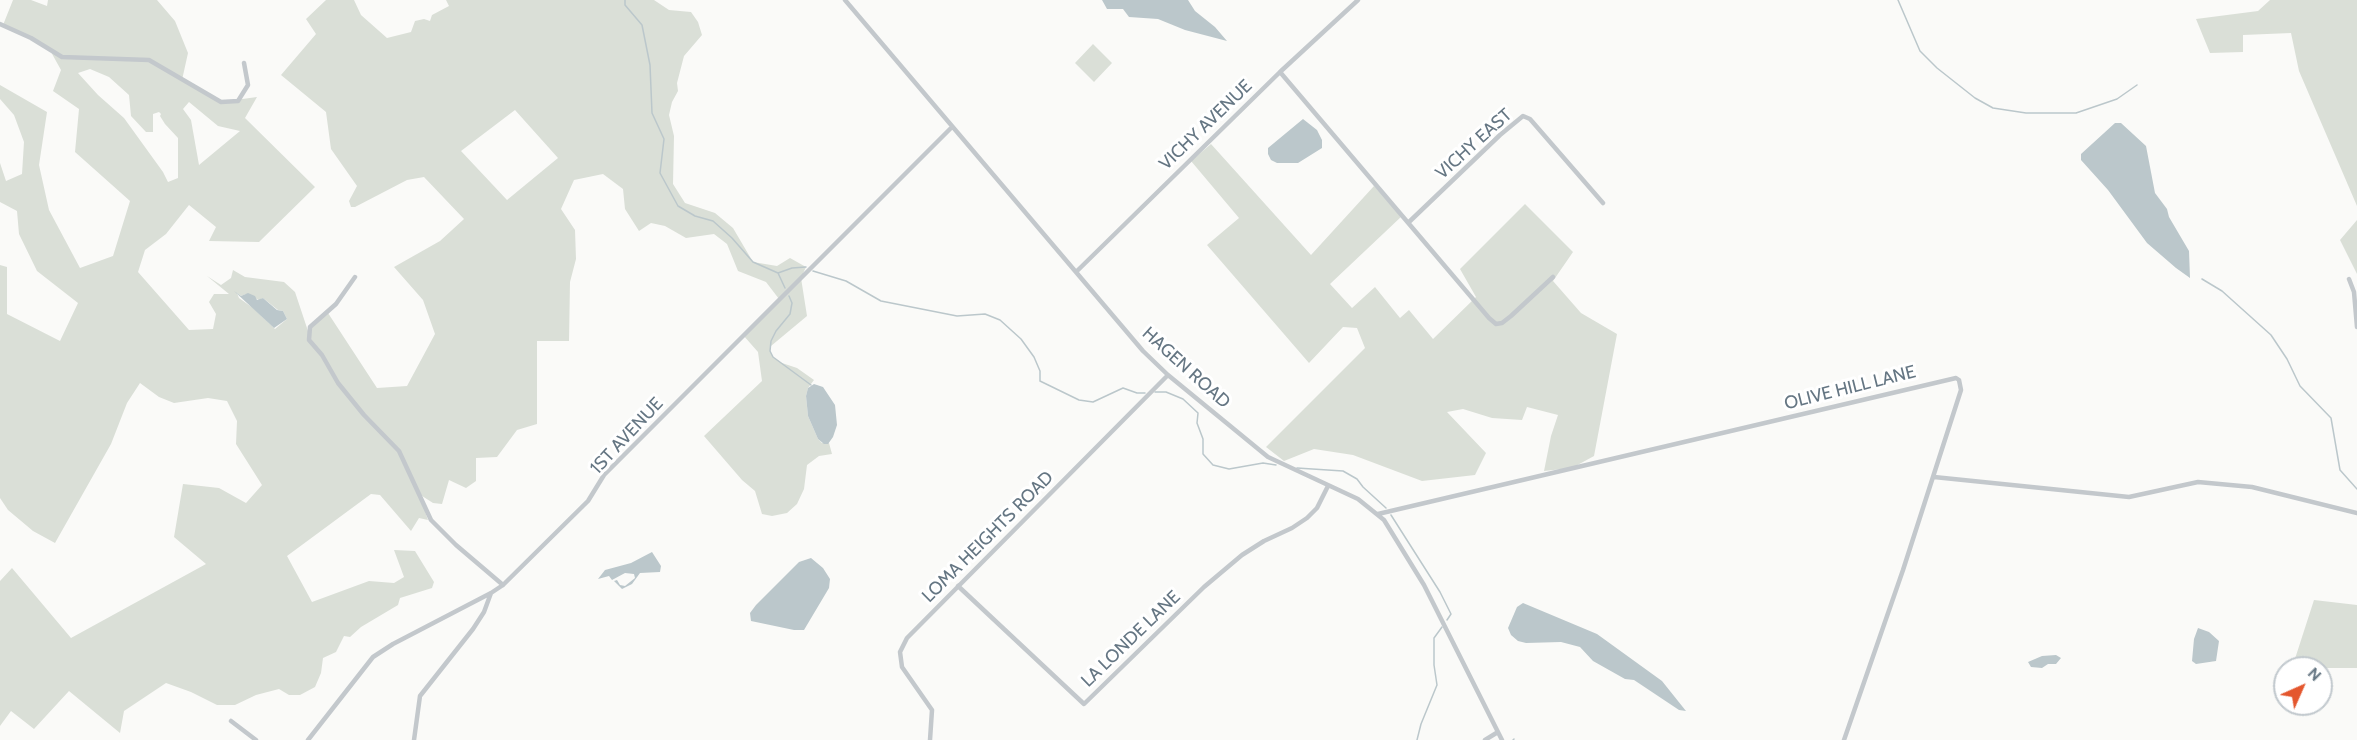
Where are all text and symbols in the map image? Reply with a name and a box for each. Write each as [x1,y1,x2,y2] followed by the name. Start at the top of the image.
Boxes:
[1155,75,1257,175] street label: VICHY AVENUE
[1432,104,1516,184] street label: VICHY EAST
[1137,323,1235,413] street label: HAGEN ROAD
[1782,361,1918,415] street label: OLIVE HILL LANE
[586,393,668,479] street label: 1ST AVENUE
[918,467,1058,607] street label: LOMA HEIGHTS ROAD
[1077,586,1185,692] street label: LA LONDE LANE
[2273,656,2333,716] north arrow
[2304,664,2325,685] text: N

